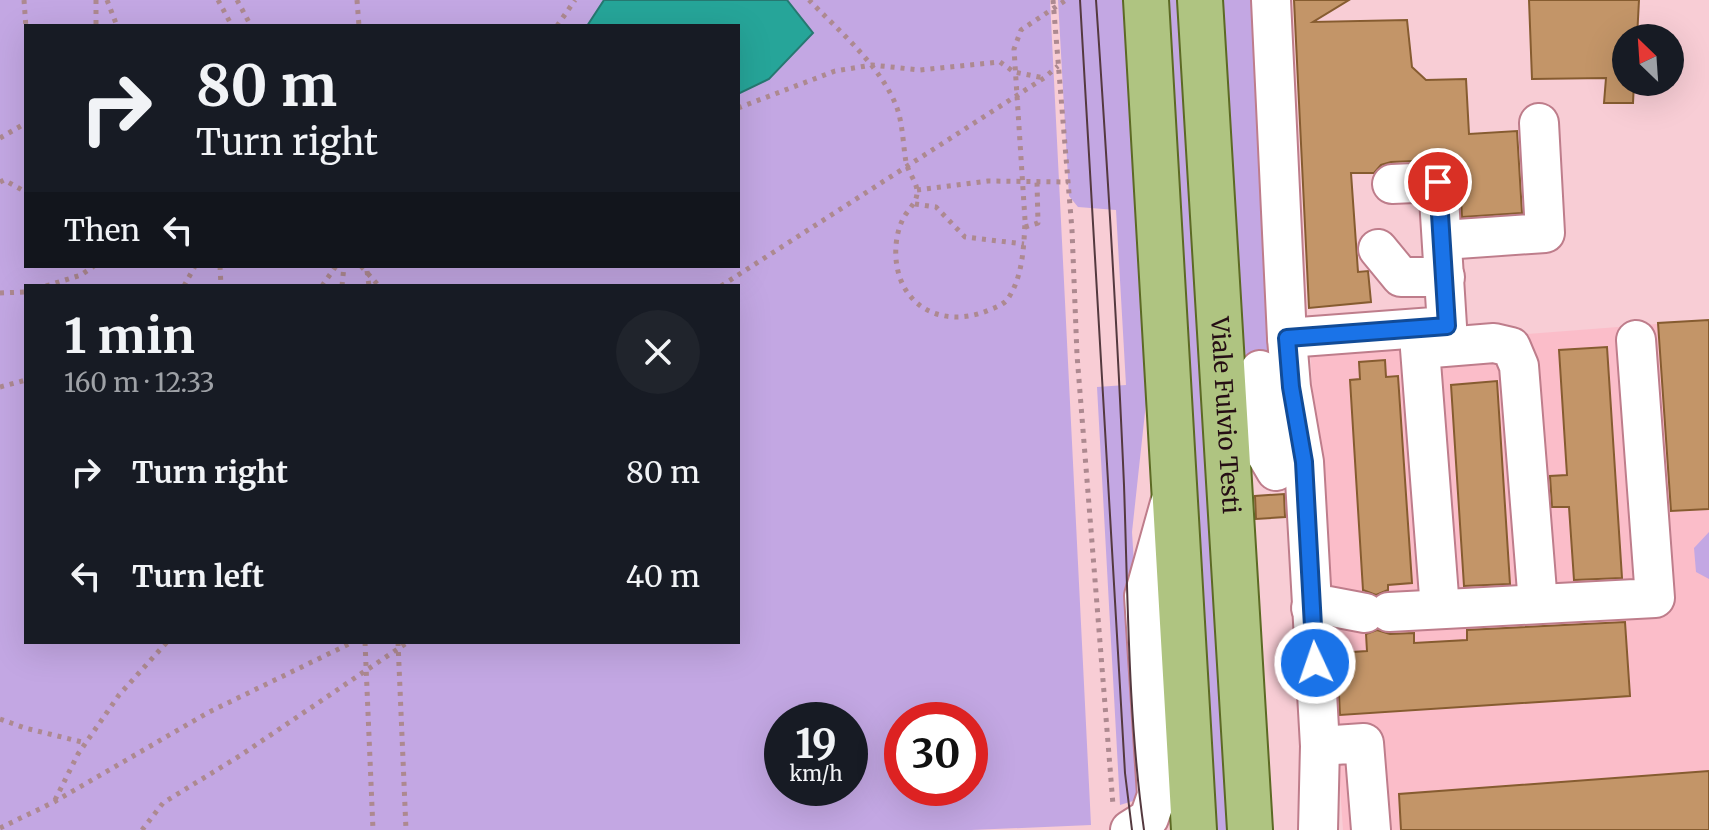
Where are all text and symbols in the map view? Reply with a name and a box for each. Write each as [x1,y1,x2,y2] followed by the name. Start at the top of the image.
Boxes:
[1612,24,1684,96] north arrow
[1612,24,1684,96] map controls
[196,51,337,121] text: 80 m
[64,56,168,160] icon: right
[196,120,378,165] text: Turn right
[1404,148,1472,216] pin
[1416,160,1460,204] icon: arrive
[156,208,200,252] icon: left
[64,211,140,249] text: Then
[64,306,195,366] text: 1 min
[616,310,700,394] button: close
[1204,315,1247,515] street label: Viale Fulvio Testi
[64,366,215,399] text: 160 m · 12:33
[64,450,108,494] icon: right
[132,453,288,491] text: Turn right
[626,453,700,491] text: 80 m
[64,554,108,598] icon: left
[132,557,264,595] text: Turn left
[626,557,700,595] text: 40 m
[1273,621,1357,705] position arrow
[884,702,988,806] speed limit sign: 30
[795,719,837,769] text: 19
[790,761,842,786] text: km/h

